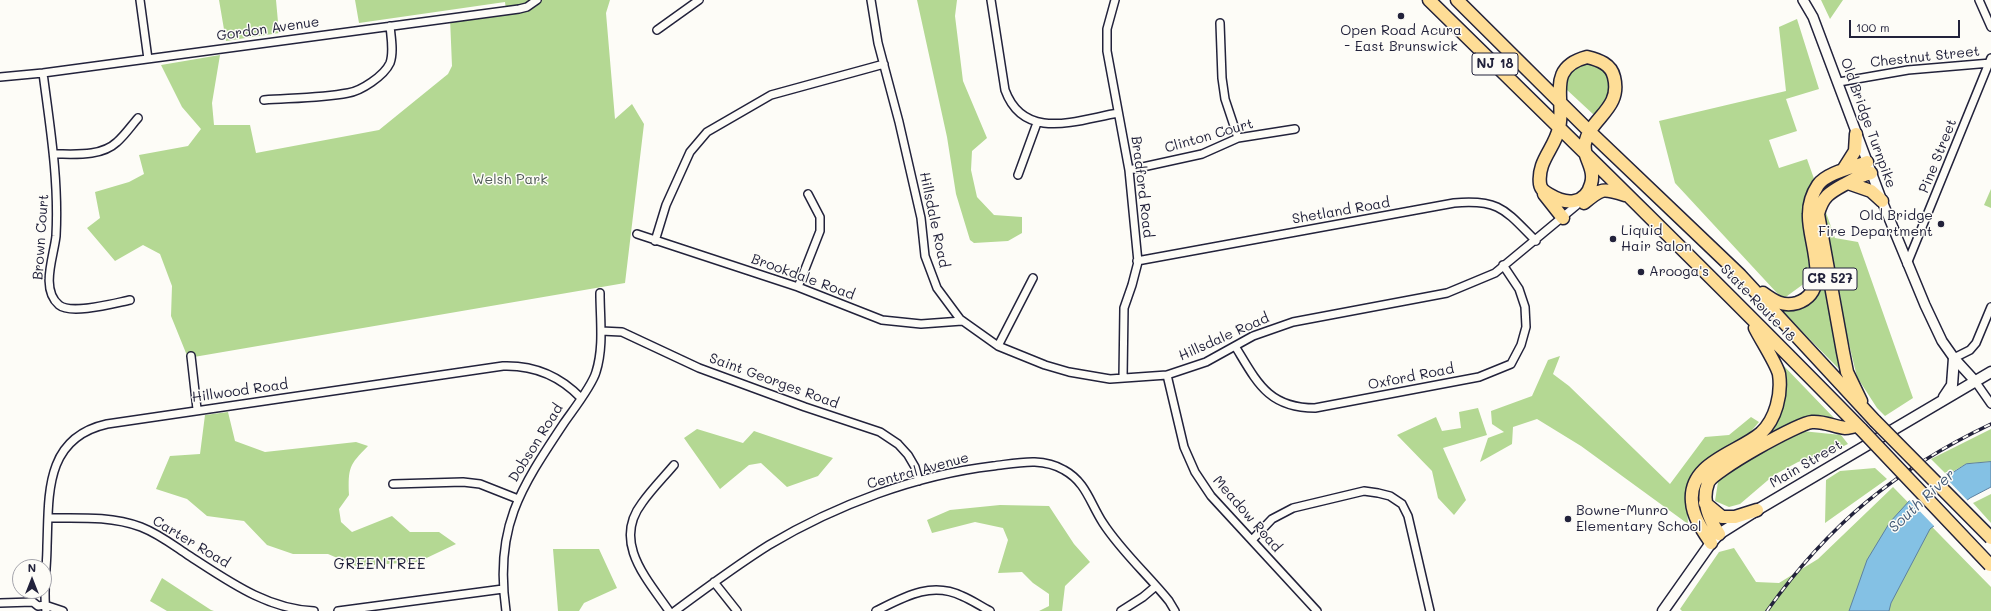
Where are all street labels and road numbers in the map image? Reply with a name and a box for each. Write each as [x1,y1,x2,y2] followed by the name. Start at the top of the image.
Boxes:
[216,13,320,45] street label: Gordon Avenue
[1869,43,1981,71] street label: Chestnut Street
[1472,53,1518,75] road number: NJ 18
[1837,56,1899,190] street label: Old Bridge Turnpike
[1163,115,1255,157] street label: Clinton Court
[1916,117,1960,195] street label: Pine Street
[1127,135,1157,239] street label: Bradford Road
[916,171,952,269] street label: Hillsdale Road
[30,193,52,281] street label: Brown Court
[1291,194,1391,228] street label: Shetland Road
[749,250,857,304] street label: Brookdale Road
[1717,261,1799,345] street label: State Route 18
[1803,268,1857,290] road number: CR 527
[1176,310,1272,364] street label: Hillsdale Road
[707,350,841,412] street label: Saint Georges Road
[1367,360,1455,394] street label: Oxford Road
[191,376,289,406] street label: Hillwood Road
[505,401,567,485] street label: Dobson Road
[1767,436,1845,492] street label: Main Street
[865,449,971,493] street label: Central Avenue
[1209,472,1285,556] street label: Meadow Road
[149,512,233,572] street label: Carter Road

